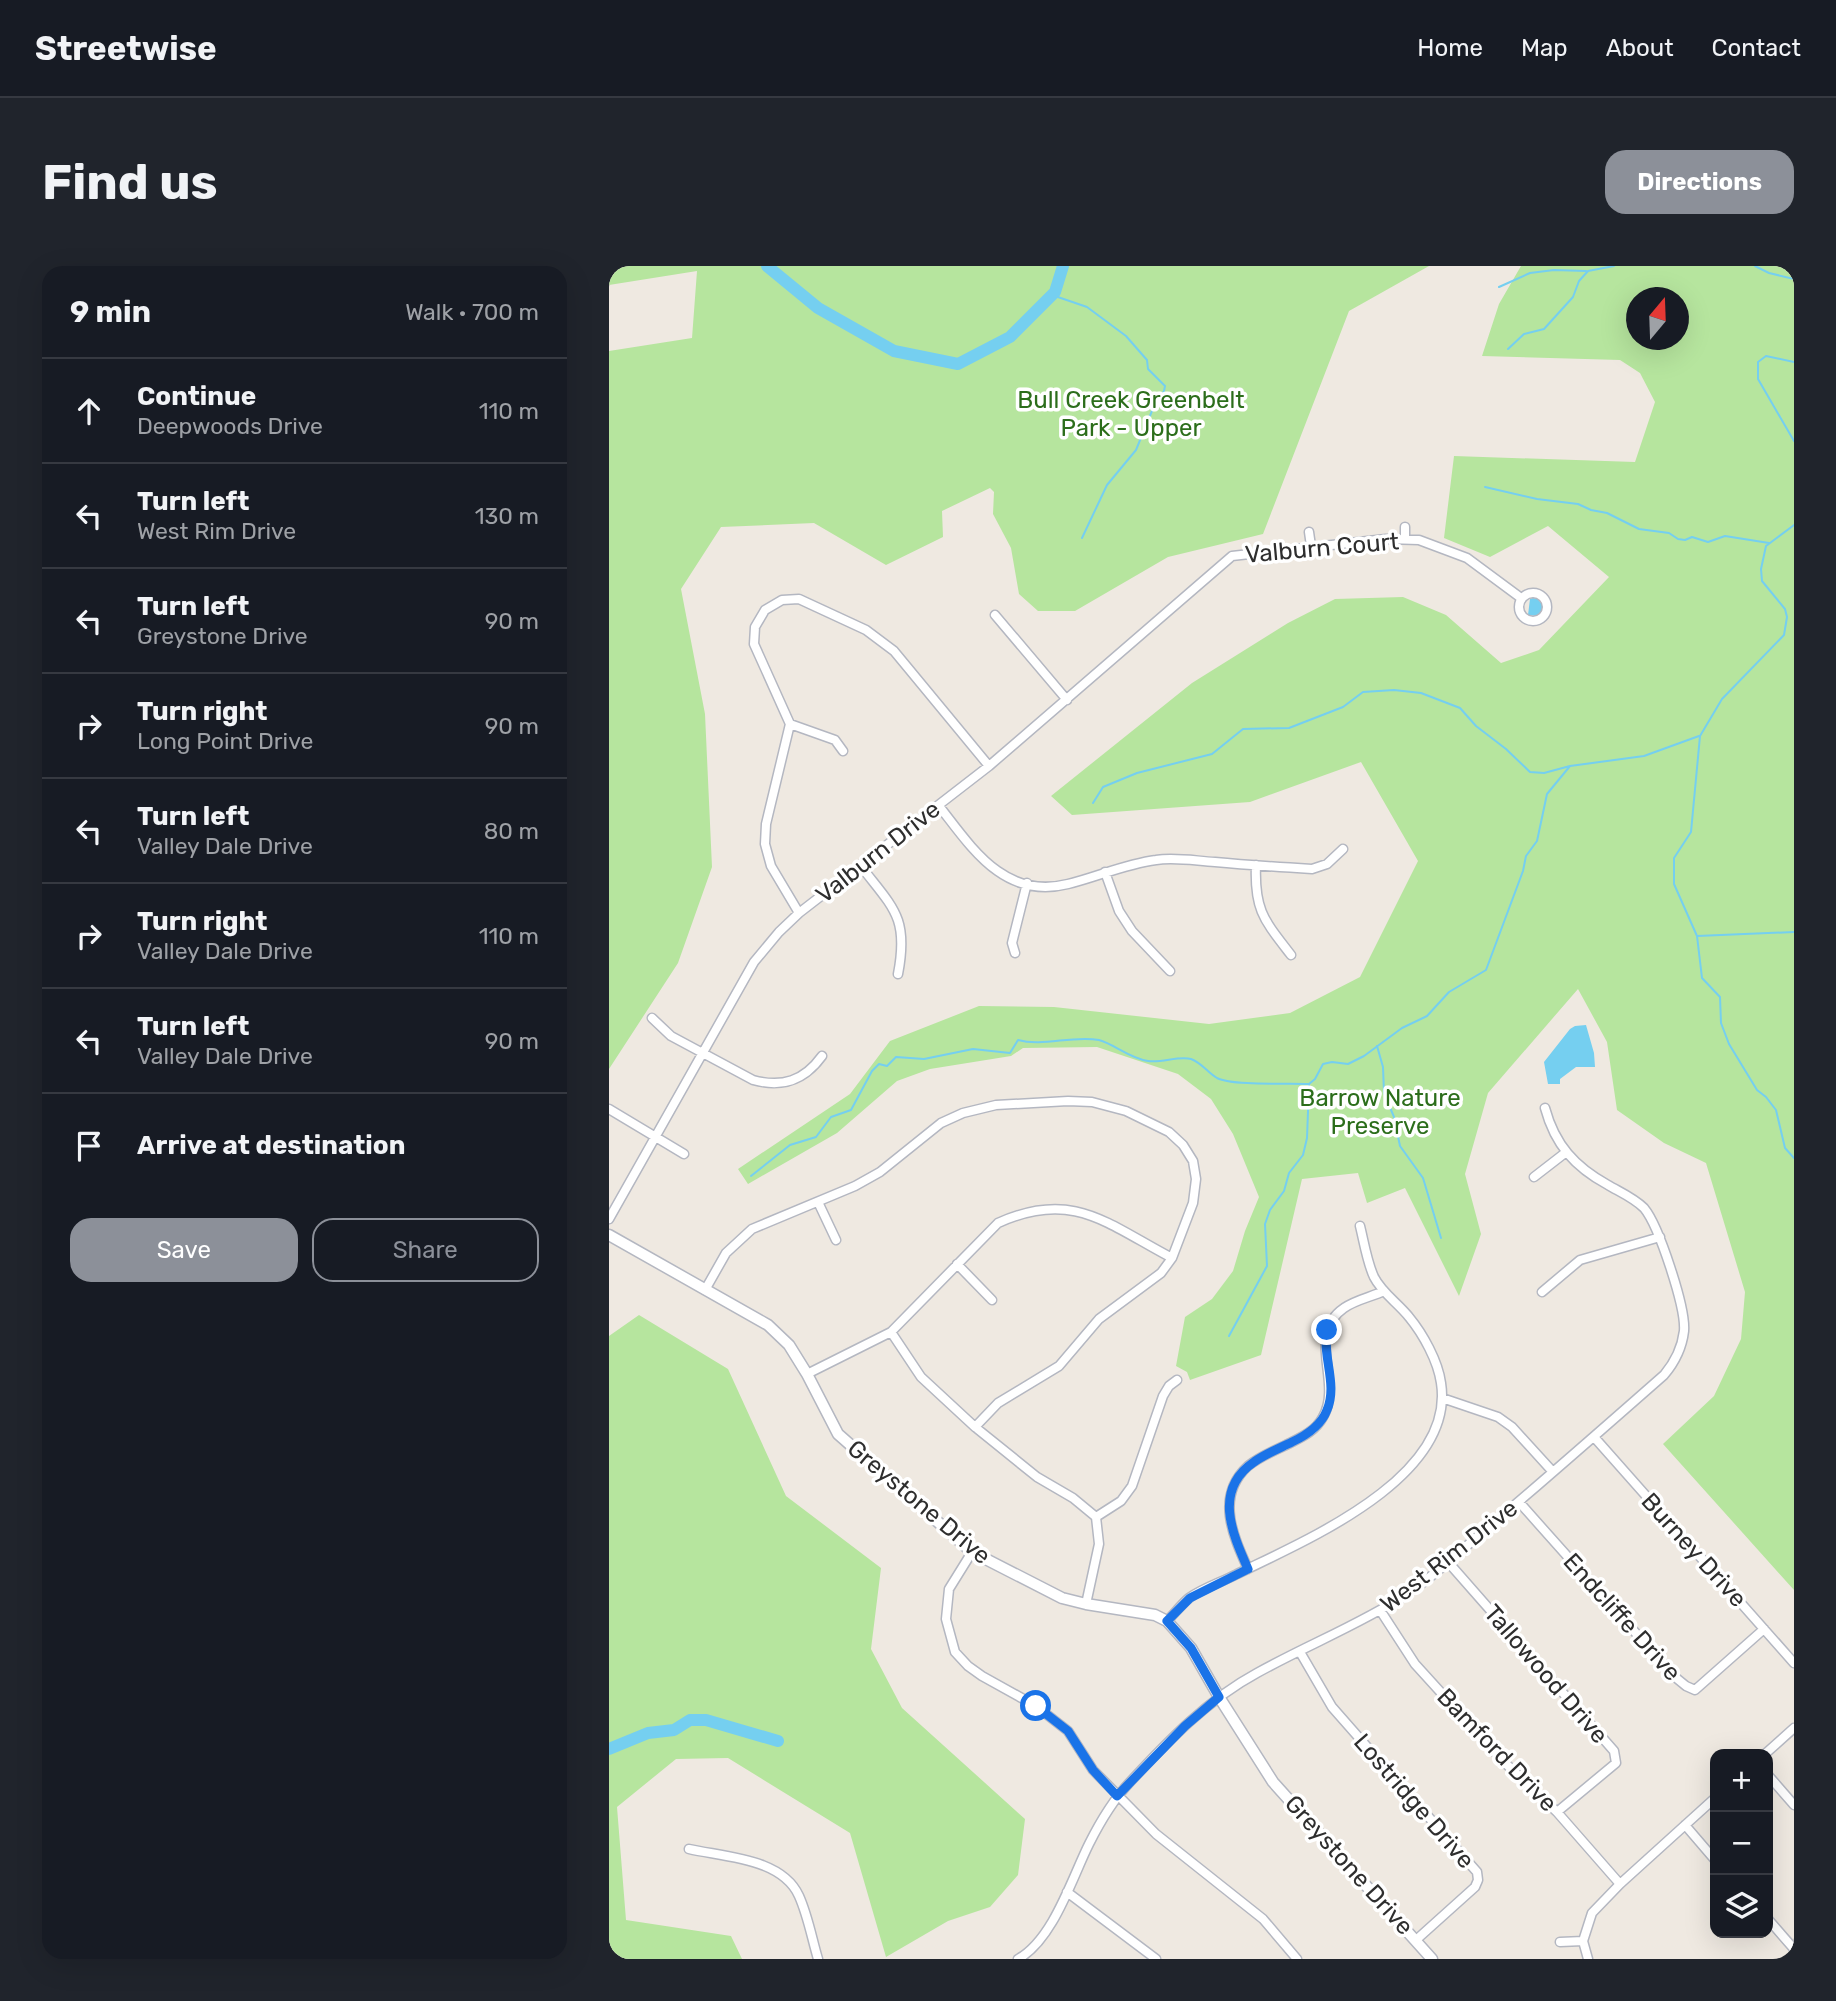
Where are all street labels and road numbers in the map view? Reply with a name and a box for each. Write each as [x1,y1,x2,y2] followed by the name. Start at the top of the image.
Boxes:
[1244,527,1400,569] street label: Valburn Court
[810,795,946,909] street label: Valburn Drive
[842,1434,996,1570] street label: Greystone Drive
[1636,1487,1752,1613] street label: Burney Drive
[1375,1494,1523,1618] street label: West Rim Drive
[1558,1548,1686,1686] street label: Endcliffe Drive
[1478,1599,1614,1749] street label: Tallowood Drive
[1431,1683,1563,1817] street label: Bamford Drive
[1348,1728,1480,1874] street label: Lostridge Drive
[1279,1789,1419,1941] street label: Greystone Drive

